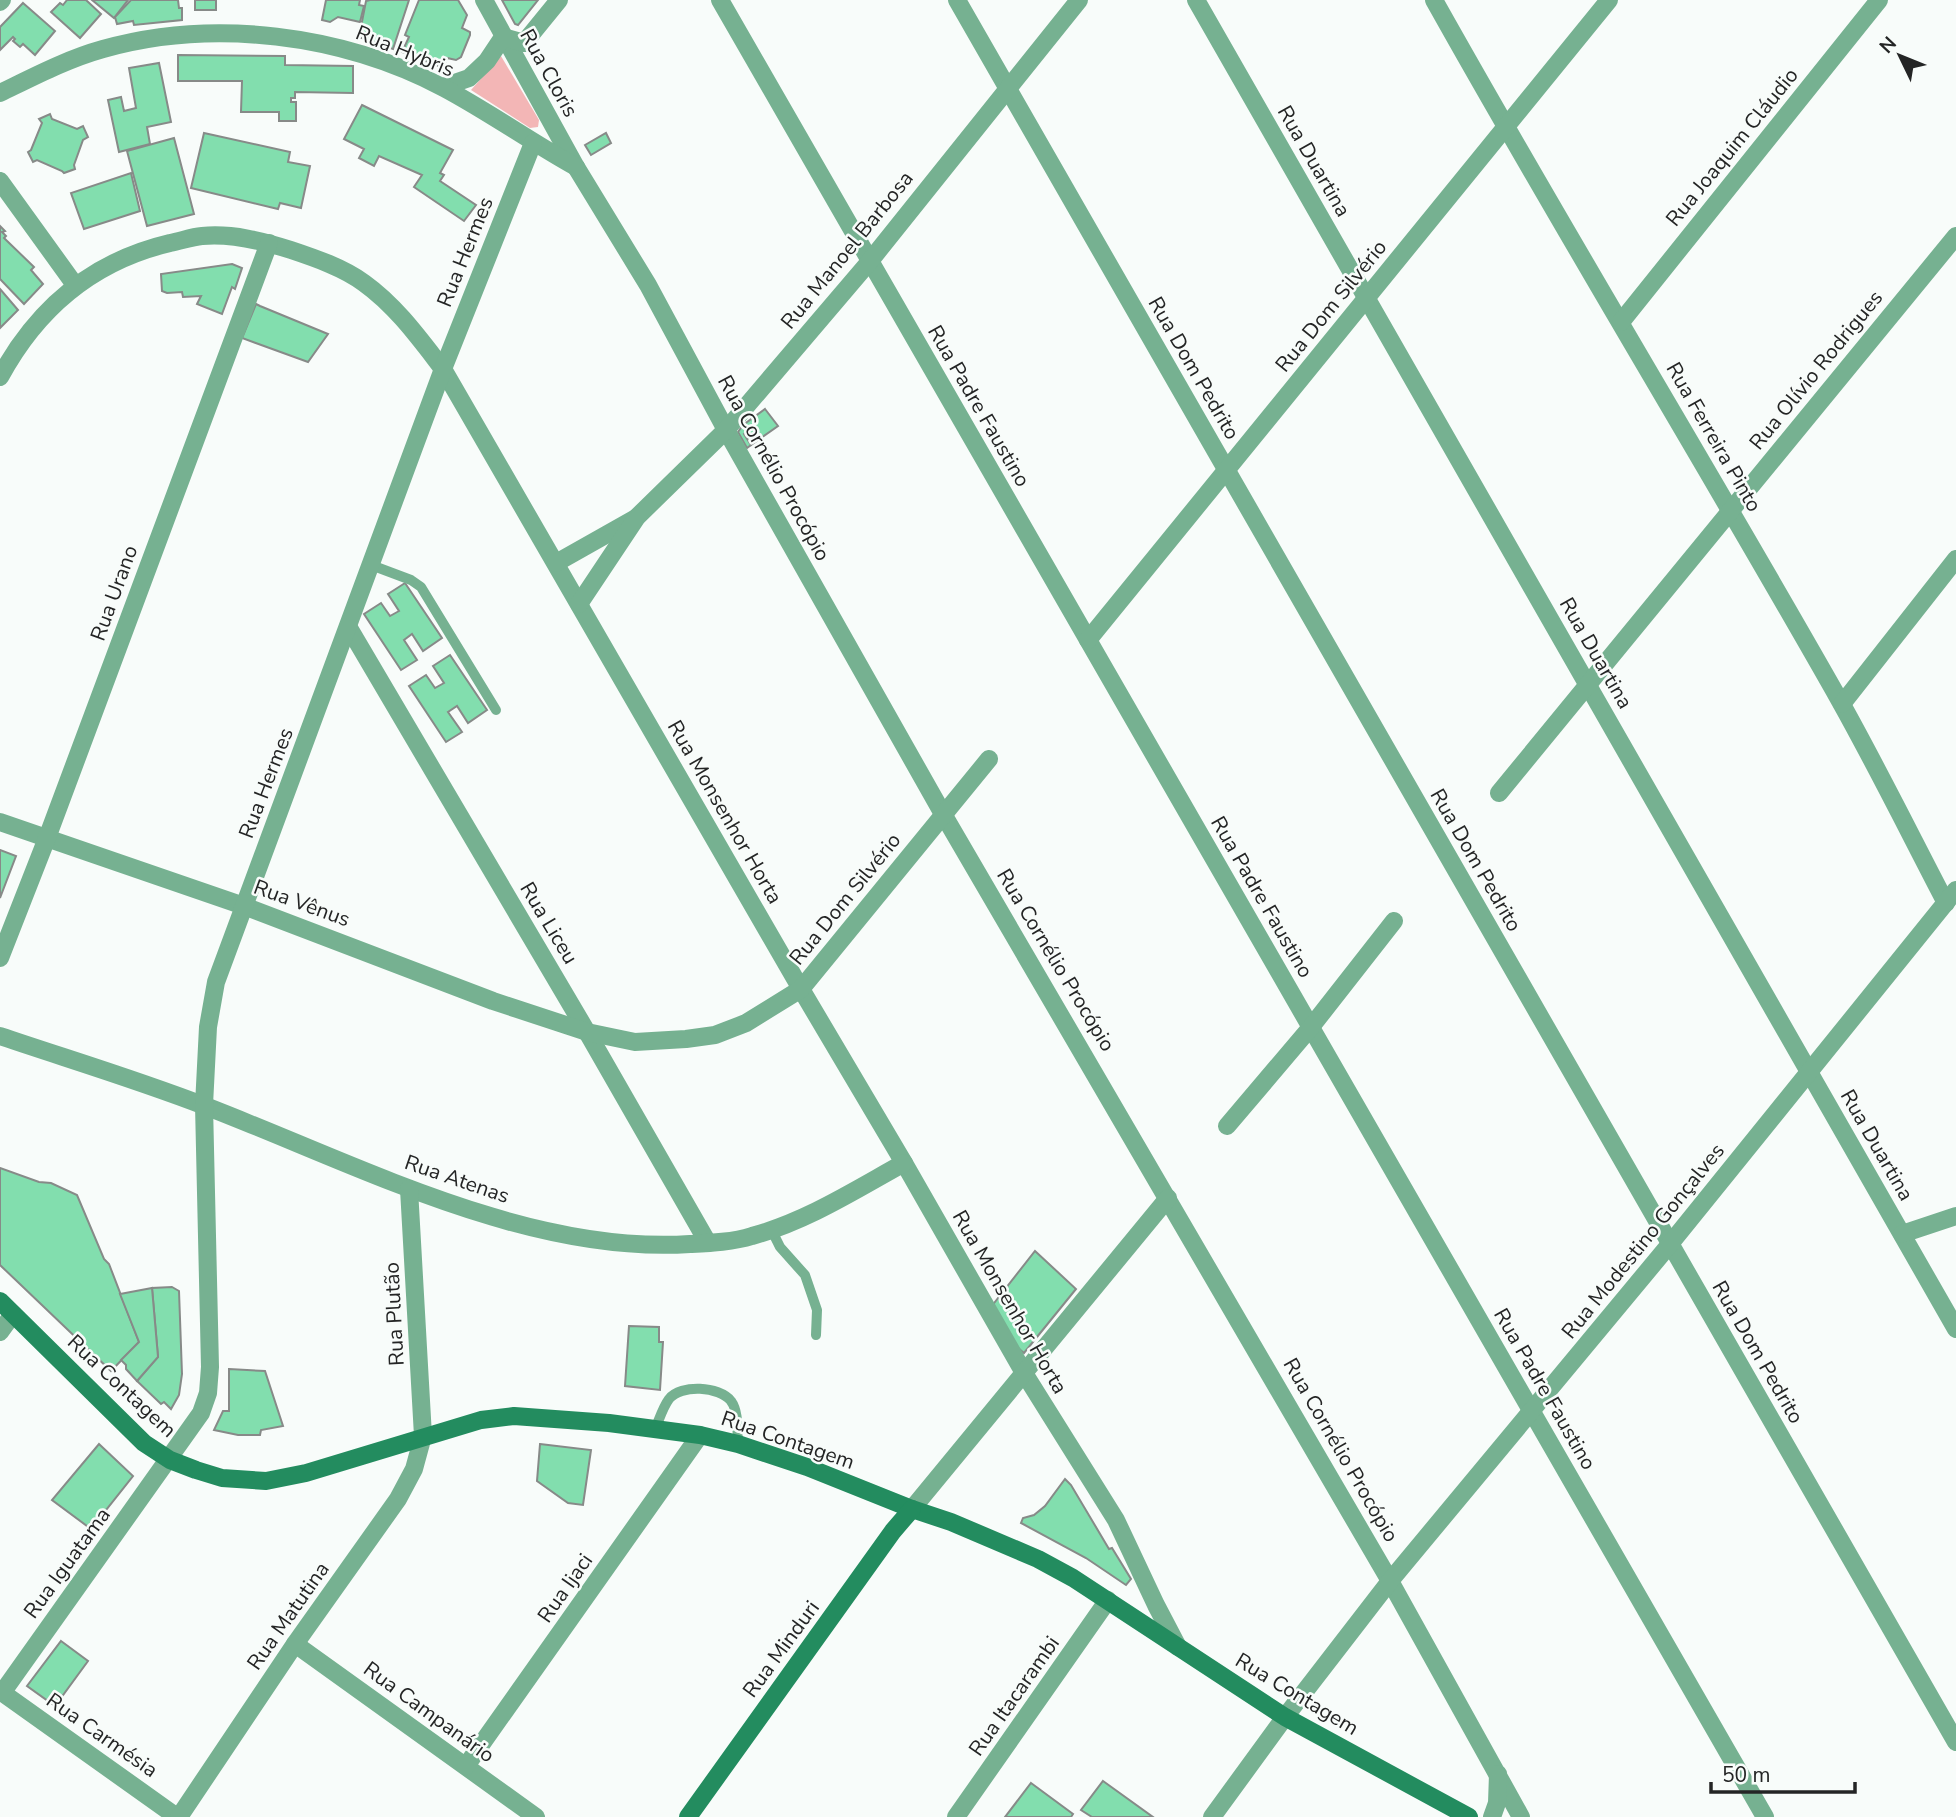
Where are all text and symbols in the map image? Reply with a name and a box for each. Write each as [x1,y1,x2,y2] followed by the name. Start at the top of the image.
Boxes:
[352,19,458,83] street label: Rua Hybris
[1865,21,1935,91] north arrow
[513,24,585,122] street label: Rua Cloris
[1874,31,1903,59] text: N
[1659,62,1805,232] street label: Rua Joaquim Cláudio
[1271,100,1357,222] street label: Rua Duartina
[775,165,919,335] street label: Rua Manoel Barbosa
[430,193,500,311] street label: Rua Hermes
[1269,234,1393,378] street label: Rua Dom Silvério
[1743,284,1889,456] street label: Rua Olívio Rodrigues
[1142,291,1246,445] street label: Rua Dom Pedrito
[921,320,1037,492] street label: Rua Padre Faustino
[1660,357,1768,517] street label: Rua Ferreira Pinto
[711,370,837,566] street label: Rua Cornélio Procópio
[84,541,144,645] street label: Rua Urano
[1553,592,1639,714] street label: Rua Duartina
[661,715,789,909] street label: Rua Monsenhor Horta
[232,724,300,842] street label: Rua Hermes
[1424,783,1528,937] street label: Rua Dom Pedrito
[1204,811,1320,983] street label: Rua Padre Faustino
[783,827,907,971] street label: Rua Dom Silvério
[990,863,1122,1057] street label: Rua Cornélio Procópio
[250,873,354,933] street label: Rua Vênus
[514,877,584,969] street label: Rua Liceu
[1834,1084,1920,1206] street label: Rua Duartina
[1555,1137,1731,1345] street label: Rua Modestino Gonçalves
[401,1148,513,1210] street label: Rua Atenas
[946,1205,1074,1399] street label: Rua Monsenhor Horta
[377,1261,411,1367] street label: Rua Plutão
[1706,1275,1810,1429] street label: Rua Dom Pedrito
[1487,1303,1603,1475] street label: Rua Padre Faustino
[62,1328,182,1444] street label: Rua Contagem
[1277,1353,1405,1547] street label: Rua Cornélio Procópio
[718,1404,858,1476] street label: Rua Contagem
[17,1502,117,1624] street label: Rua Iguatama
[531,1548,599,1628] street label: Rua Ijaci
[240,1556,336,1676] street label: Rua Matutina
[736,1595,826,1703] street label: Rua Minduri
[962,1630,1066,1762] street label: Rua Itacarambi
[1230,1646,1364,1742] street label: Rua Contagem
[358,1655,500,1769] street label: Rua Campanário
[41,1686,163,1784] street label: Rua Carmésia
[1711,1750,1854,1794] scale bar
[1722,1761,1771,1789] text: 50 m

